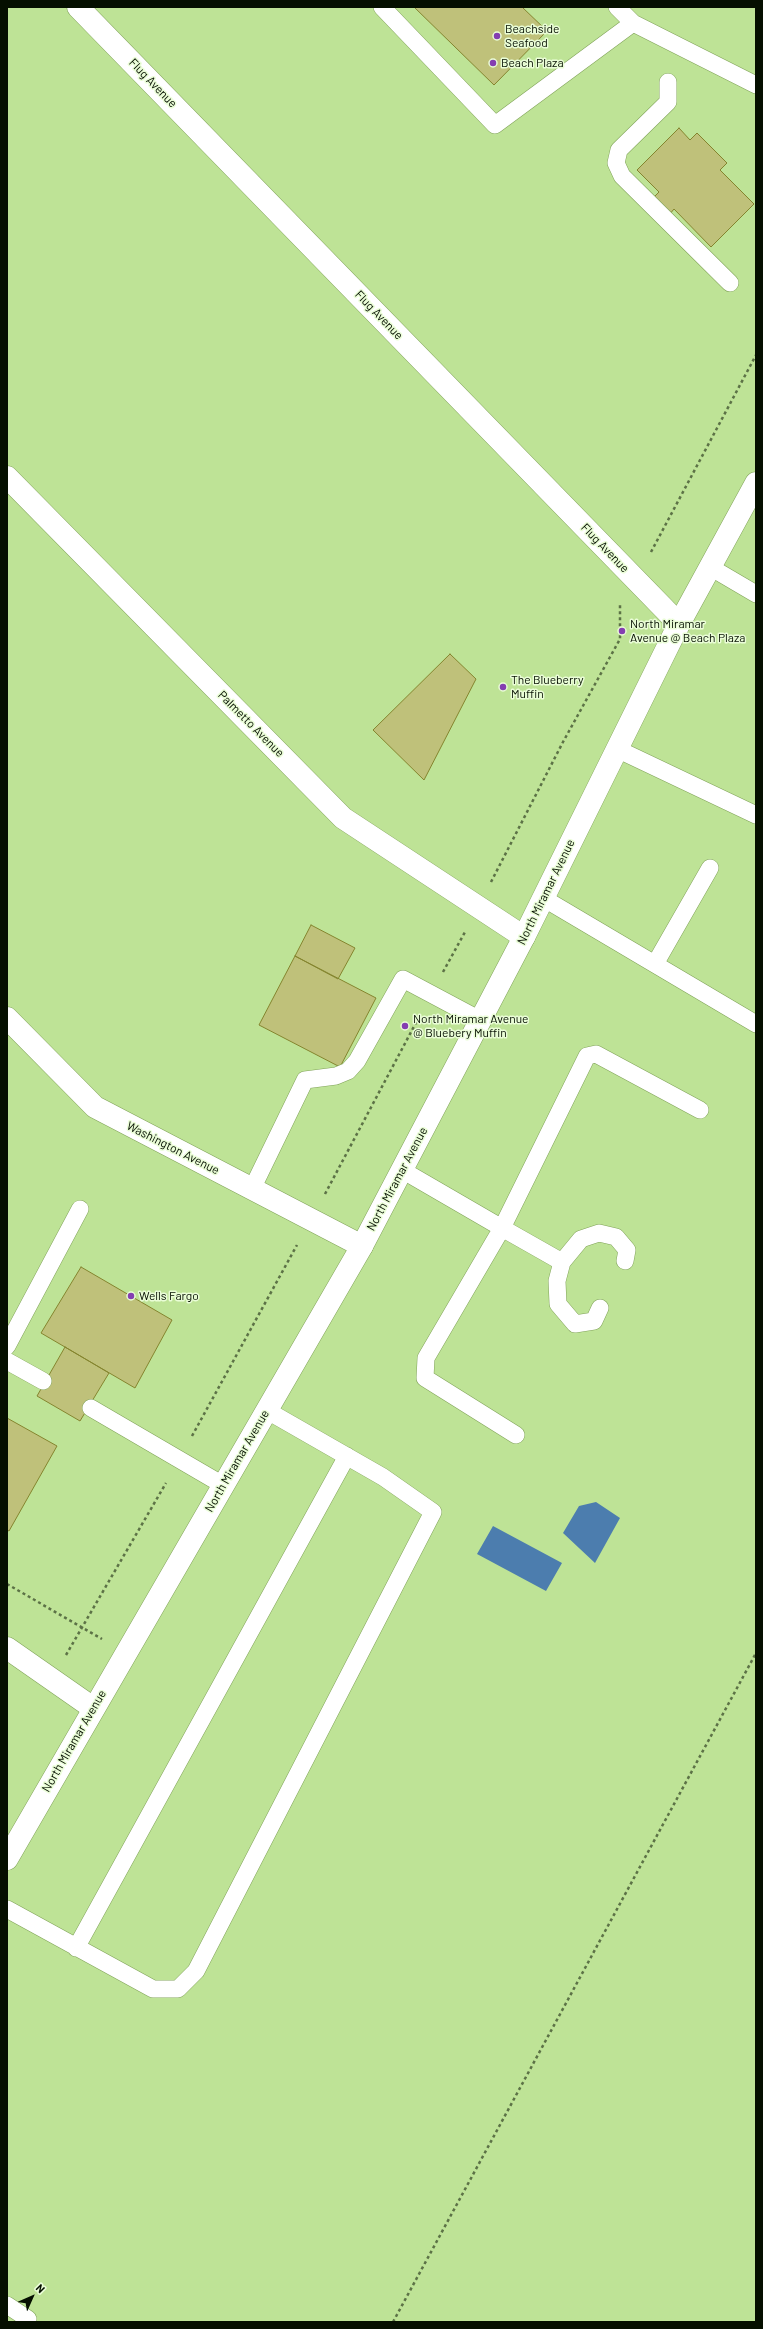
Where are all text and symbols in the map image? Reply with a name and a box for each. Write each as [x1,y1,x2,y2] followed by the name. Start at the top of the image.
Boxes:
[505,22,559,50] place label: Beachside Seafood
[492,31,502,41] marker: Beachside Seafood
[126,55,180,111] street label: Flug Avenue
[501,56,564,70] place label: Beach Plaza
[488,58,498,68] marker: Beach Plaza
[352,287,406,343] street label: Flug Avenue
[578,520,632,576] street label: Flug Avenue
[630,617,745,645] place label: North Miramar Avenue @ Beach Plaza
[617,626,627,636] marker: North Miramar Avenue @ Beach Plaza
[511,673,584,701] place label: The Blueberry Muffin
[498,682,508,692] marker: The Blueberry Muffin
[215,688,287,760] street label: Palmetto Avenue
[514,837,578,947] street label: North Miramar Avenue
[413,1012,528,1040] place label: North Miramar Avenue @ Bluebery Muffin
[400,1021,410,1031] marker: North Miramar Avenue @ Bluebery Muffin
[124,1118,222,1178] street label: Washington Avenue
[364,1125,430,1233] street label: North Miramar Avenue
[139,1289,199,1303] place label: Wells Fargo
[126,1291,136,1301] marker: Wells Fargo
[202,1407,272,1515] street label: North Miramar Avenue
[39,1687,109,1795] street label: North Miramar Avenue
[12,2277,52,2317] north arrow
[34,2281,48,2295] text: N

